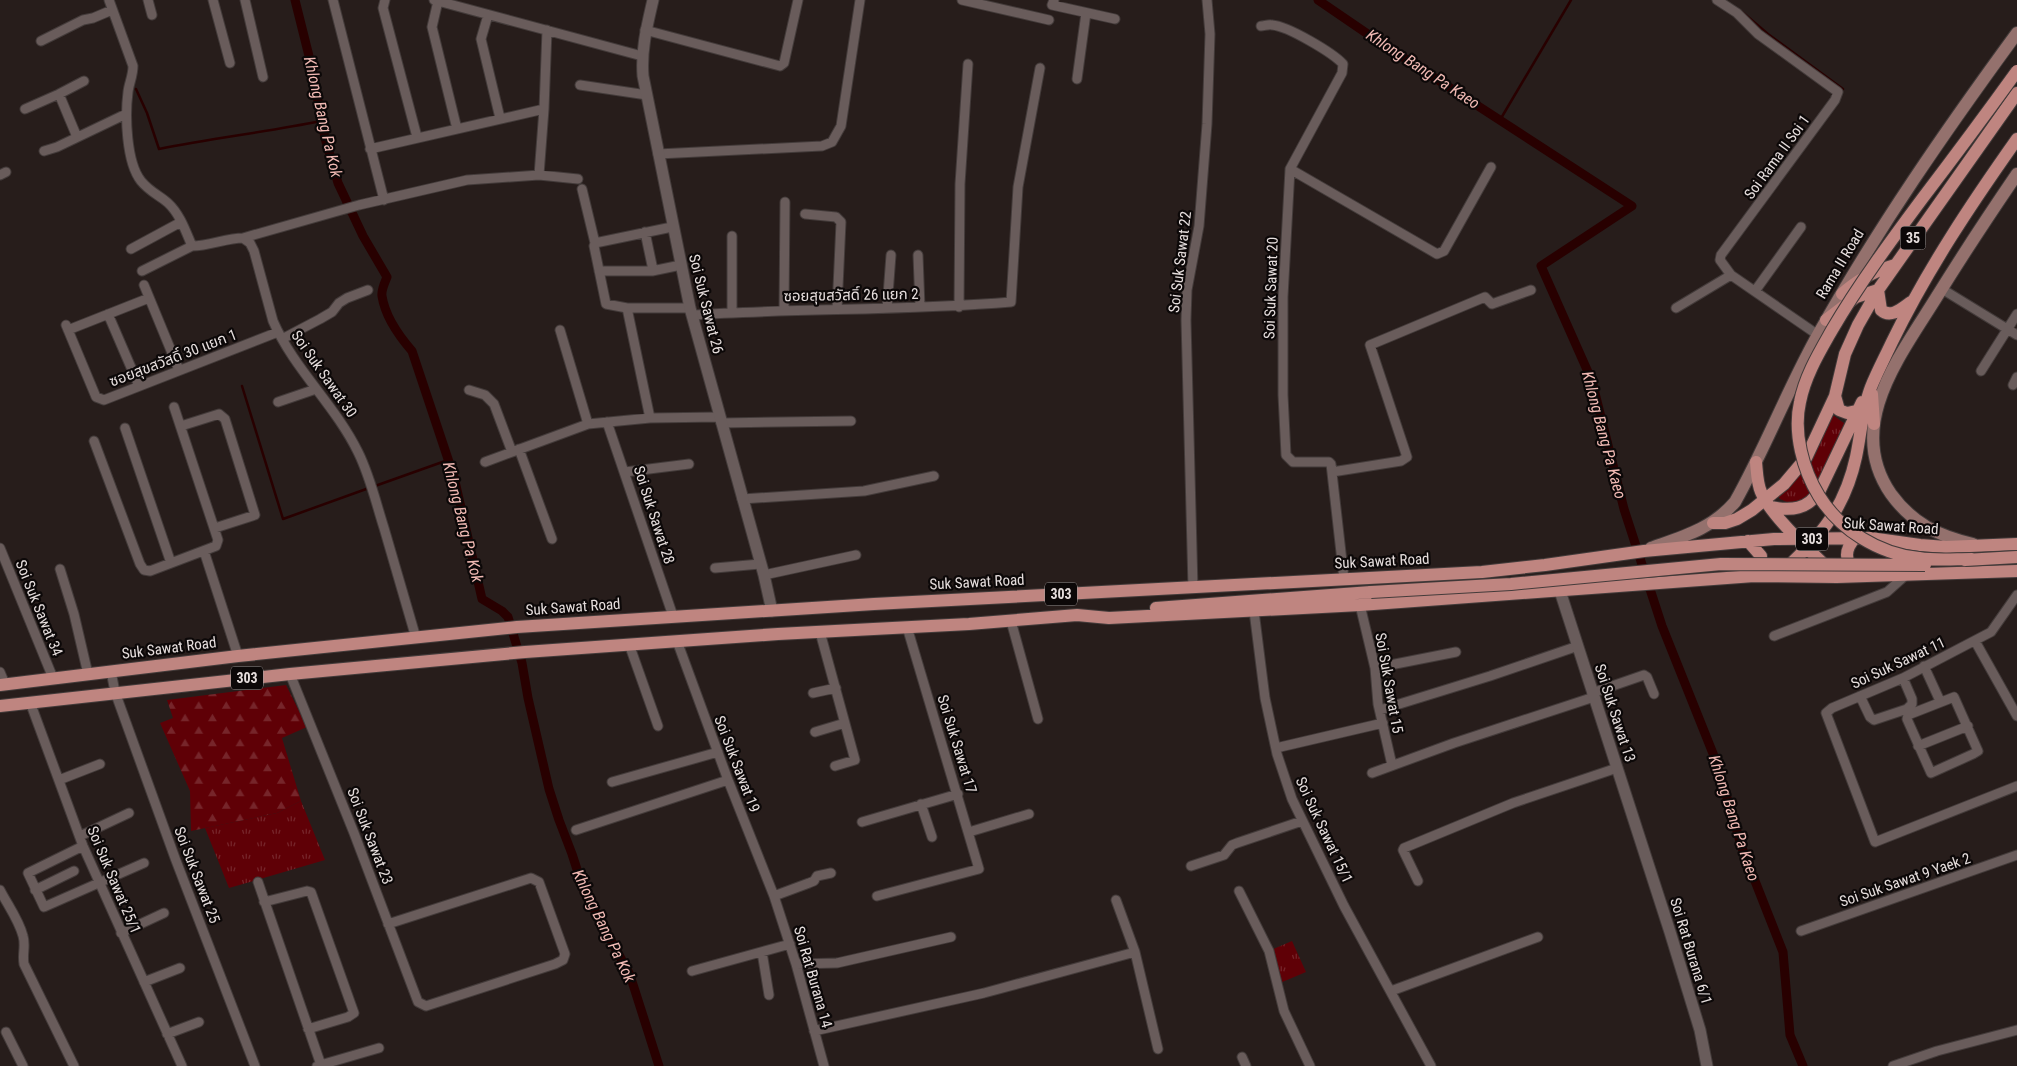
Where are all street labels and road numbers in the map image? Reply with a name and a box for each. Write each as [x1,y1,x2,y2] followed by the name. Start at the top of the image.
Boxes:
[1740,111,1814,203] street label: Soi Rama II Soi 1
[1165,210,1195,314] street label: Soi Suk Sawat 22
[1812,226,1868,302] street label: Rama II Road
[1900,227,1926,250] road number: 35
[1260,237,1282,339] street label: Soi Suk Sawat 20
[685,252,727,356] street label: Soi Suk Sawat 26
[783,285,919,305] street label: ซอยสุขสวัสดิ์ 26 แยก 2
[107,325,239,391] street label: ซอยสุขสวัสดิ์ 30 แยก 1
[287,327,361,421] street label: Soi Suk Sawat 30
[630,464,678,566] street label: Soi Suk Sawat 28
[1843,514,1939,538] street label: Suk Sawat Road
[1796,528,1828,550] road number: 303
[1334,550,1430,572] street label: Suk Sawat Road
[12,557,66,659] street label: Soi Suk Sawat 34
[929,571,1025,593] street label: Suk Sawat Road
[1045,582,1077,606] road number: 303
[525,595,621,619] street label: Suk Sawat Road
[1371,631,1407,735] street label: Soi Suk Sawat 15
[121,633,217,663] street label: Suk Sawat Road
[1848,633,1948,693] street label: Soi Suk Sawat 11
[1591,662,1639,764] street label: Soi Suk Sawat 13
[231,666,263,690] road number: 303
[933,693,981,795] street label: Soi Suk Sawat 17
[710,713,764,815] street label: Soi Suk Sawat 19
[1292,774,1356,886] street label: Soi Suk Sawat 15/1
[343,785,397,887] street label: Soi Suk Sawat 23
[83,824,145,936] street label: Soi Suk Sawat 25/1
[170,824,224,926] street label: Soi Suk Sawat 25
[1837,849,1973,911] street label: Soi Suk Sawat 9 Yaek 2
[1666,896,1716,1006] street label: Soi Rat Burana 6/1
[790,924,836,1030] street label: Soi Rat Burana 14

